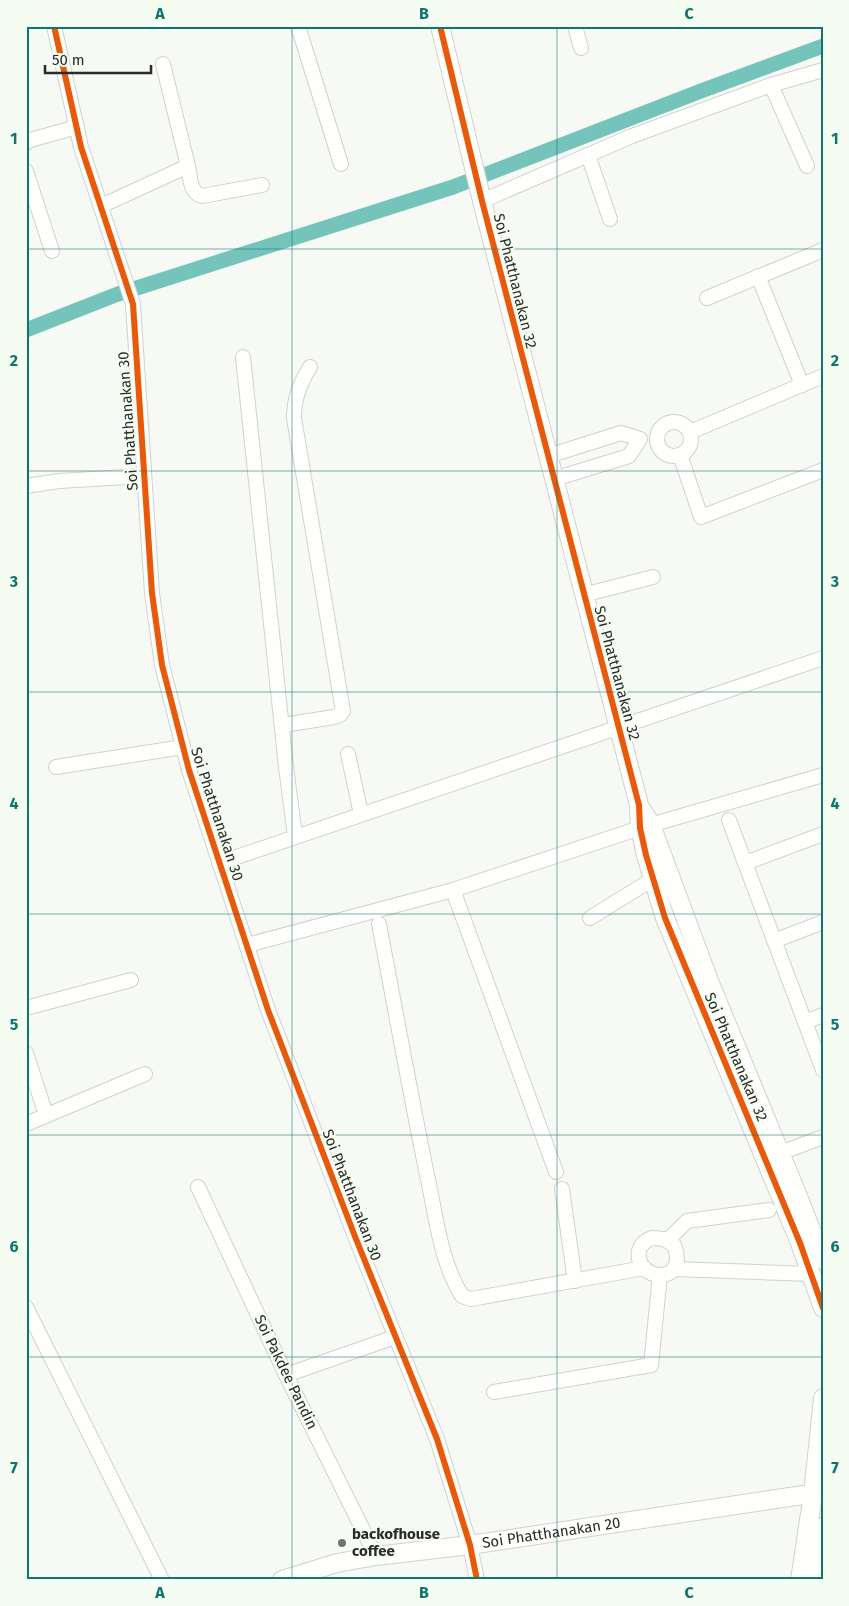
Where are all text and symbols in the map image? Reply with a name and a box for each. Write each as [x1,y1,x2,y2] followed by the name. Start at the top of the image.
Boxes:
[154,4,165,23] text: A
[419,4,429,23] text: B
[684,4,694,23] text: C
[45,42,151,74] scale bar
[52,51,85,69] text: 50 m
[10,129,18,148] text: 1
[831,129,839,148] text: 1
[490,212,540,350] street label: Soi Phatthanakan 32
[10,351,18,370] text: 2
[114,351,142,491] street label: Soi Phatthanakan 30
[831,351,839,370] text: 2
[9,572,18,591] text: 3
[830,572,839,591] text: 3
[590,604,644,742] street label: Soi Phatthanakan 32
[187,745,247,883] street label: Soi Phatthanakan 30
[9,794,19,813] text: 4
[830,794,840,813] text: 4
[701,990,771,1124] street label: Soi Phatthanakan 32
[10,1015,19,1034] text: 5
[831,1015,840,1034] text: 5
[319,1127,385,1263] street label: Soi Phatthanakan 30
[9,1237,19,1256] text: 6
[830,1237,840,1256] text: 6
[251,1312,321,1432] street label: Soi Pakdee Pandin
[10,1458,18,1477] text: 7
[831,1458,839,1477] text: 7
[481,1514,622,1552] street label: Soi Phatthanakan 20
[352,1525,440,1560] place label: backofhouse coffee
[336,1537,348,1549] marker: backofhouse coffee
[154,1583,165,1602] text: A
[419,1583,429,1602] text: B
[684,1583,694,1602] text: C

